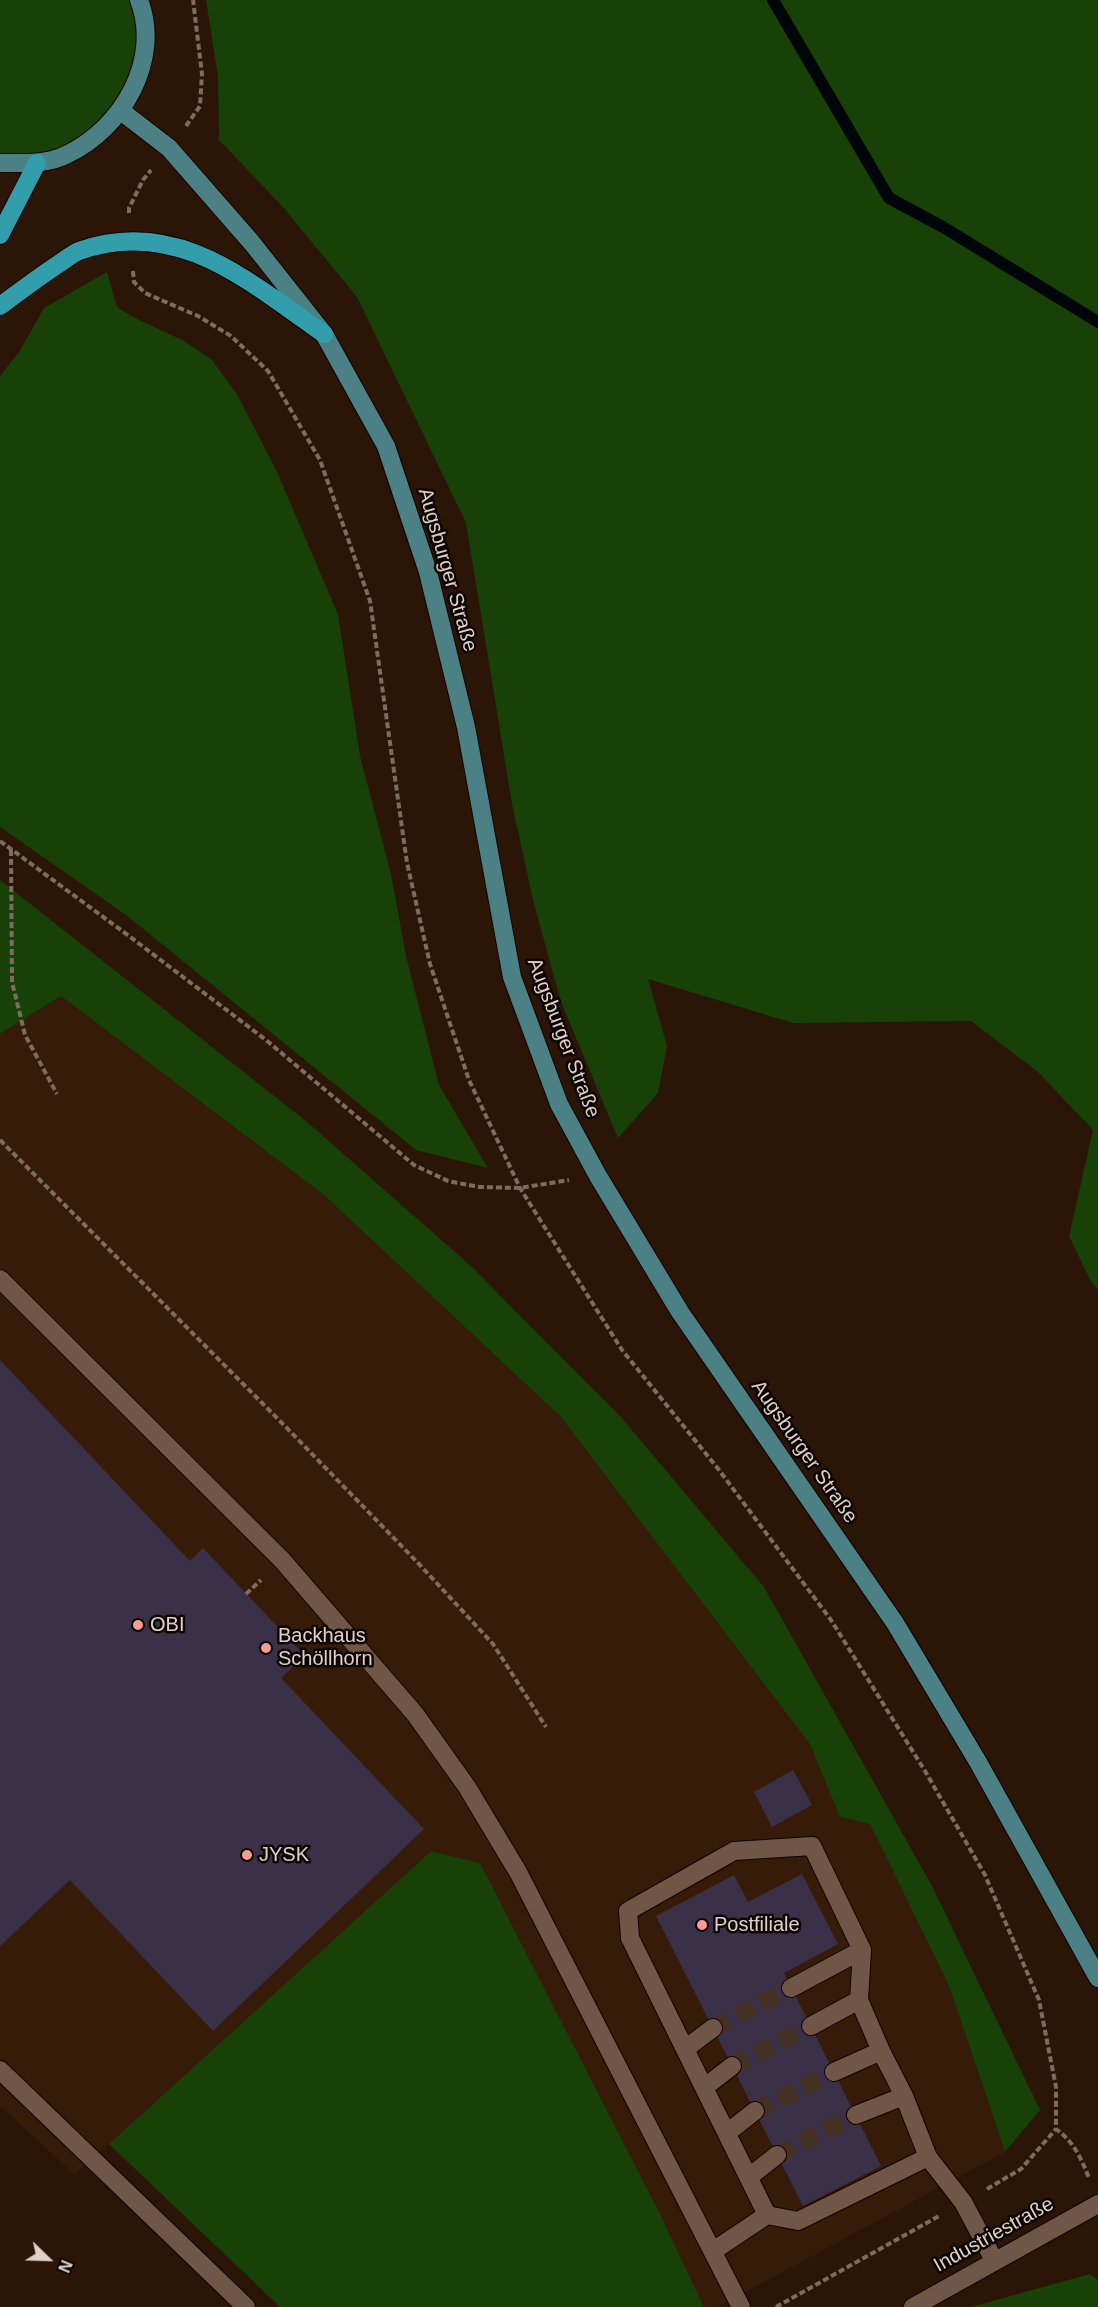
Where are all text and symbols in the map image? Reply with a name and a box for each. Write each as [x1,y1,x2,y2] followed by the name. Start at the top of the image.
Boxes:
[412,485,482,655] street label: Augsburger Straße
[522,955,604,1121] street label: Augsburger Straße
[746,1376,862,1528] street label: Augsburger Straße
[150,1613,184,1637] place label: OBI
[131,1618,145,1632] marker: OBI
[278,1624,373,1671] place label: Backhaus Schöllhorn
[259,1641,273,1655] marker: Backhaus Schöllhorn
[259,1843,309,1867] place label: JYSK
[240,1848,254,1862] marker: JYSK
[714,1913,800,1937] place label: Postfiliale
[695,1918,709,1932] marker: Postfiliale
[930,2192,1058,2278] street label: Industriestraße
[18,2229,78,2289] north arrow
[55,2258,75,2275] text: N

